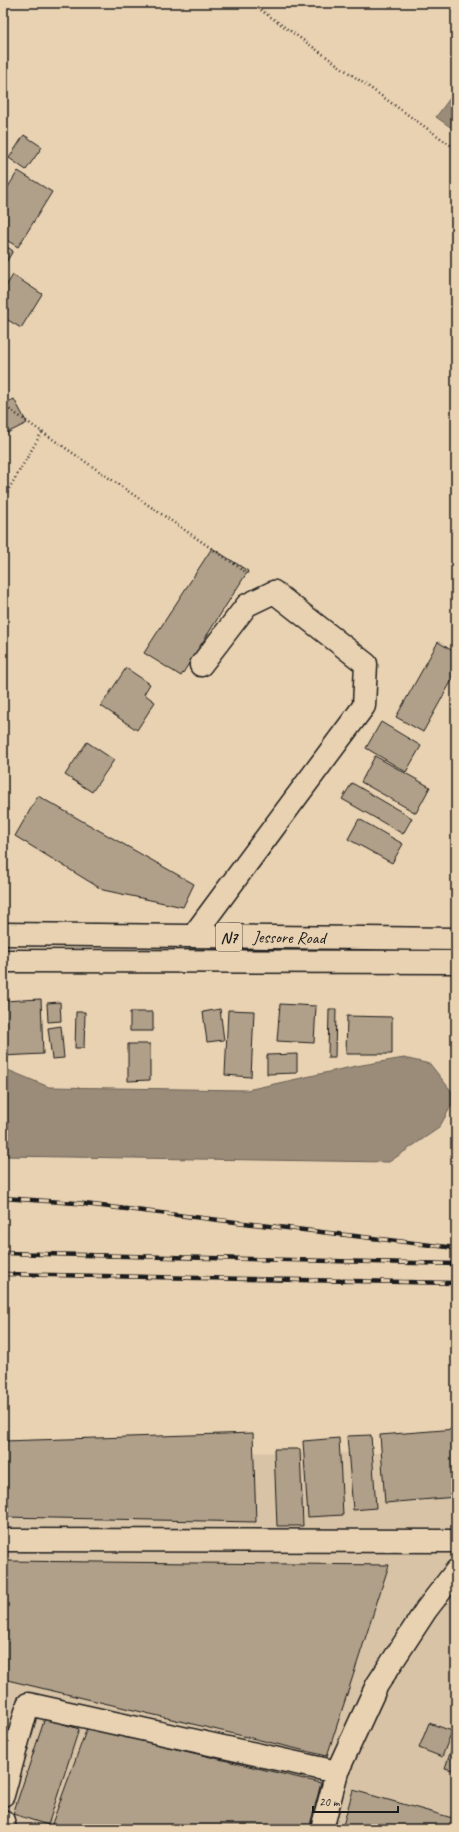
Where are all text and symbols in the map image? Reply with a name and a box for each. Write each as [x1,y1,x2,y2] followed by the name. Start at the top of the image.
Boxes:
[216,923,242,951] road number: N7
[252,926,328,949] street label: Jessore Road
[313,1788,398,1814] scale bar
[319,1794,341,1810] text: 20 m

